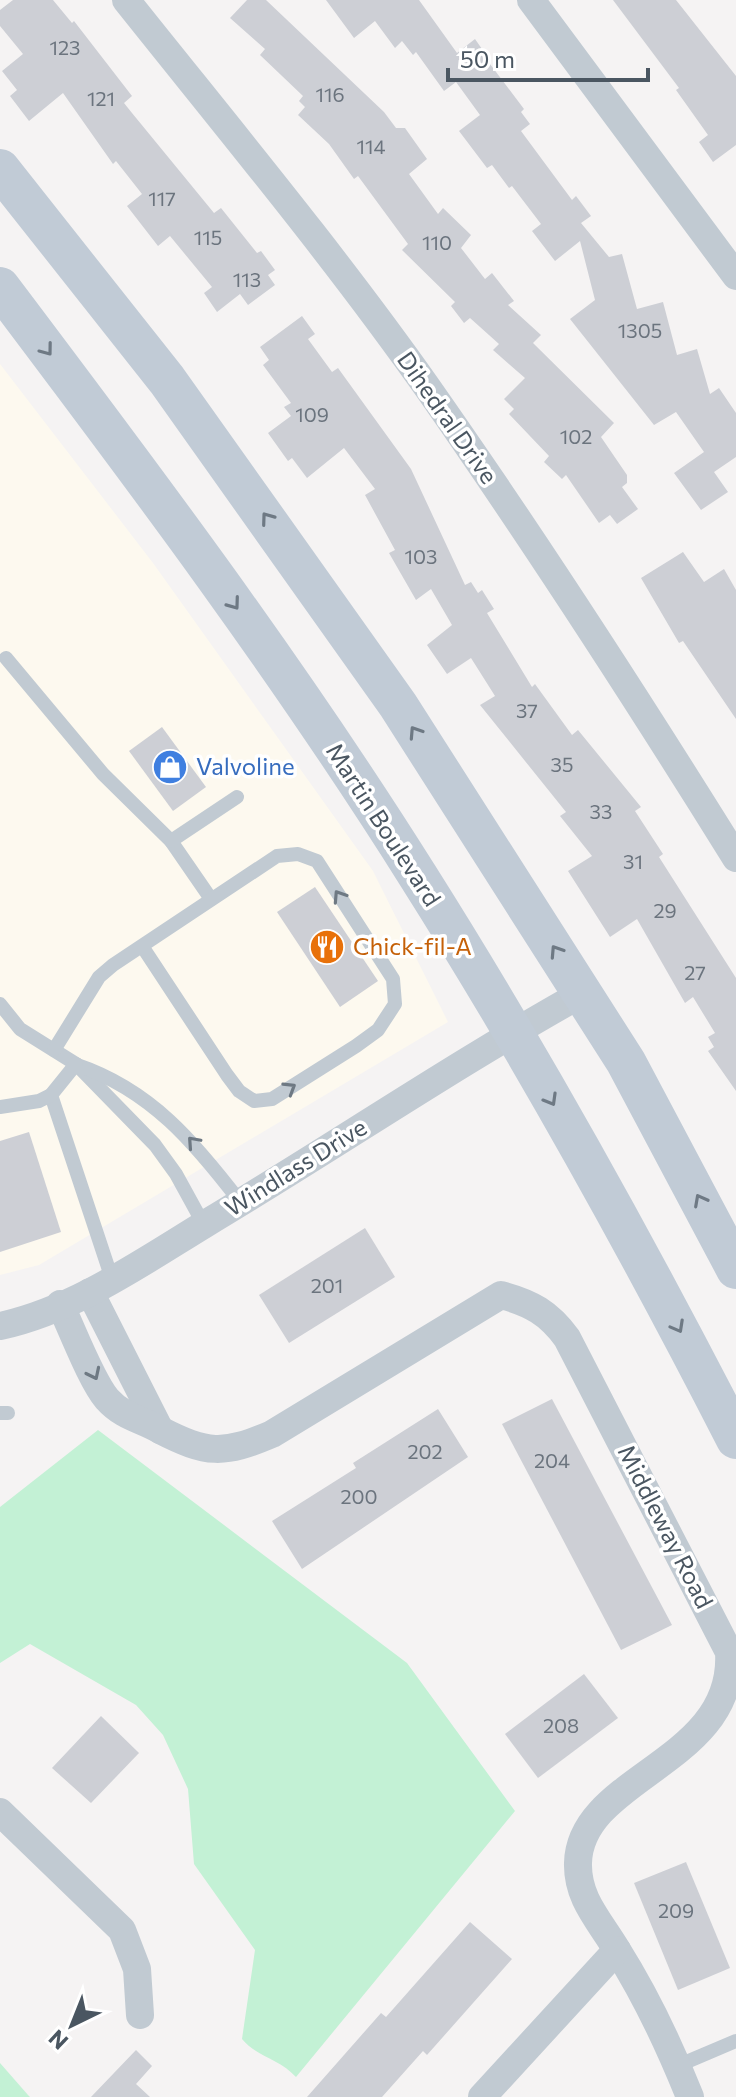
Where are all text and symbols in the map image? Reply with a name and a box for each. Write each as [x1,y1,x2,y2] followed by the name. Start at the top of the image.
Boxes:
[448,32,648,82] scale bar
[49,35,81,59] house number: 123
[460,44,515,73] text: 50 m
[315,82,345,106] house number: 116
[87,86,115,110] house number: 121
[356,134,386,158] house number: 114
[148,186,176,210] house number: 117
[194,225,222,249] house number: 115
[422,230,452,254] house number: 110
[233,267,261,291] house number: 113
[618,318,662,342] house number: 1305
[37,341,52,356] one-way arrow
[392,345,504,489] street label: Dihedral Drive
[295,402,329,426] house number: 109
[560,424,592,448] house number: 102
[262,513,277,527] one-way arrow
[405,544,437,568] house number: 103
[225,596,239,610] one-way arrow
[516,698,538,722] house number: 37
[410,726,425,741] one-way arrow
[321,737,448,911] street label: Martin Boulevard
[151,748,189,786] shop icon: Valvoline
[196,751,295,780] place label: Valvoline
[551,752,573,776] house number: 35
[590,799,612,823] house number: 33
[623,849,643,873] house number: 31
[334,890,349,905] one-way arrow
[653,898,677,922] house number: 29
[308,928,346,966] restaurant icon: Chick-fil-A
[353,931,472,960] place label: Chick-fil-A
[550,945,565,960] one-way arrow
[684,960,706,984] house number: 27
[281,1082,296,1097] one-way arrow
[541,1091,557,1106] one-way arrow
[219,1112,371,1222] street label: Windlass Drive
[188,1136,202,1151] one-way arrow
[694,1194,709,1208] one-way arrow
[311,1273,343,1297] house number: 201
[668,1319,683,1334] one-way arrow
[84,1366,100,1380] one-way arrow
[407,1439,443,1463] house number: 202
[613,1440,720,1613] street label: Middleway Road
[534,1448,570,1472] house number: 204
[340,1484,378,1508] house number: 200
[543,1713,579,1737] house number: 208
[658,1898,694,1922] house number: 209
[32,1985,112,2065] north arrow
[43,2024,73,2055] text: N

